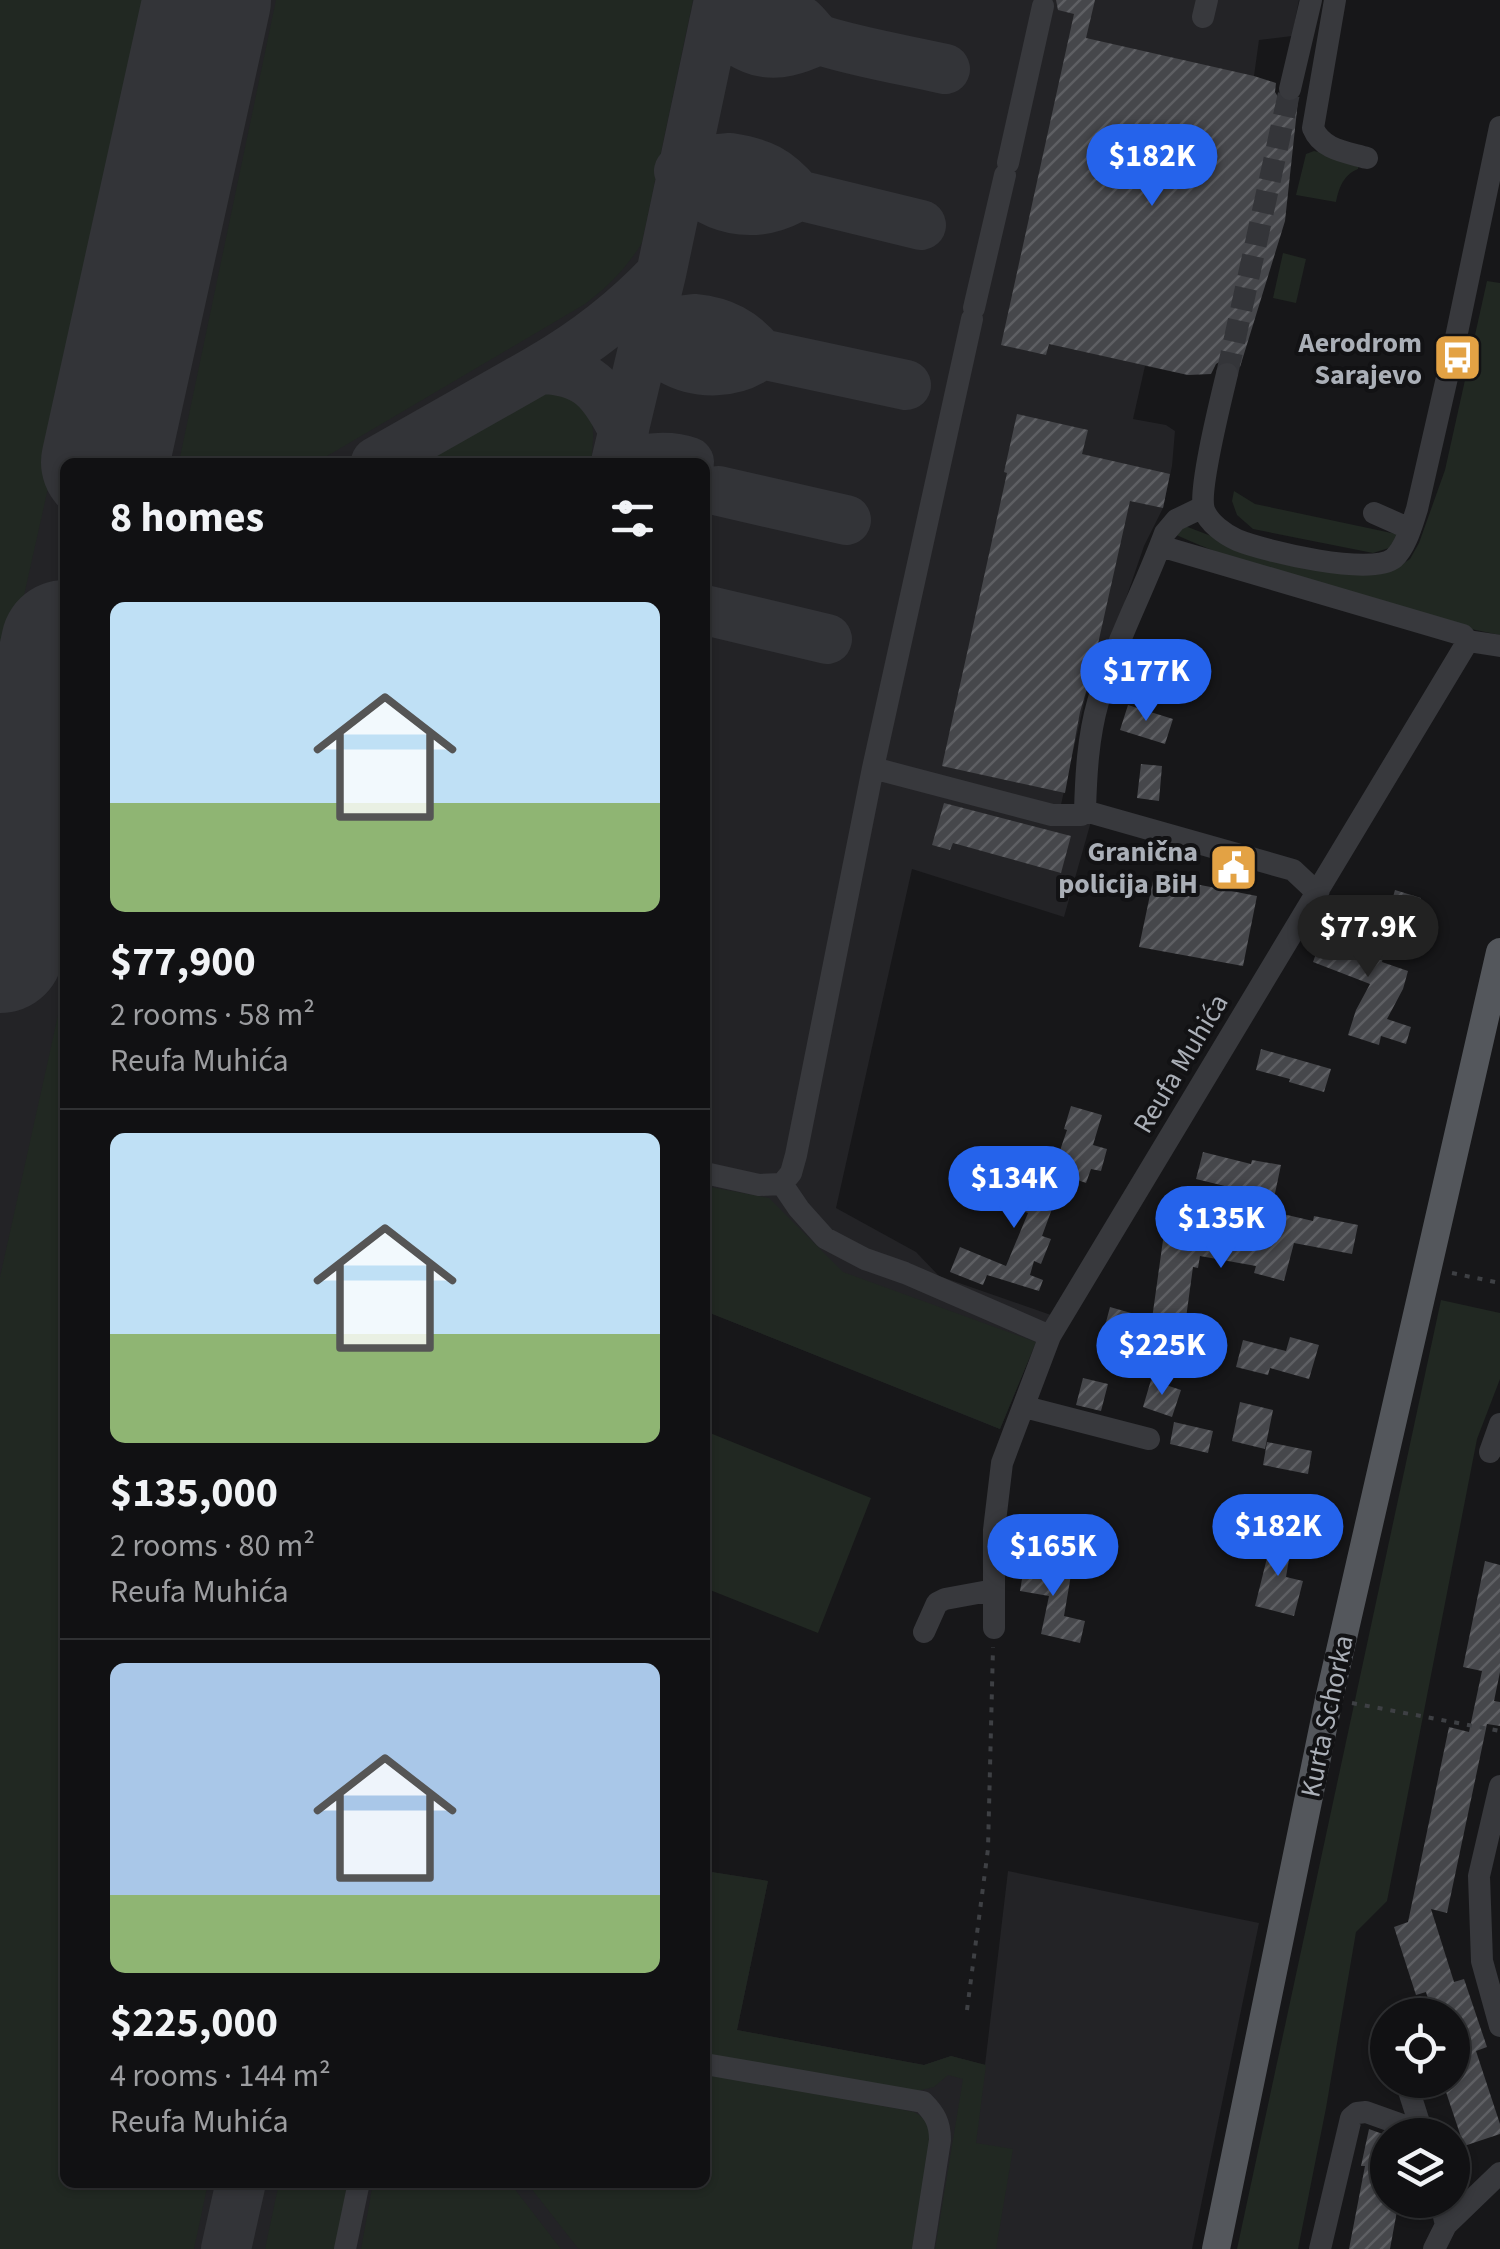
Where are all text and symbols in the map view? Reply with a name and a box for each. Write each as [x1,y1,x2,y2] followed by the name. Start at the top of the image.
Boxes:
[1082,124,1222,209] pin: $182K
[1108,133,1196,179] text: $182K
[1298,323,1422,395] place label: Aerodrom Sarajevo
[1431,332,1483,384] bus stop icon: Aerodrom Sarajevo
[110,488,264,548] text: 8 homes
[605,491,660,546] icon: filters
[1076,639,1216,724] pin: $177K
[1102,648,1190,694] text: $177K
[295,667,475,847] icon: home
[1058,832,1198,904] place label: Granična policija BiH
[1207,841,1259,893] public building icon: Granična policija BiH
[1287,895,1449,980] pin: $77.9K
[1320,904,1416,950] text: $77.9K
[110,932,256,992] text: $77,900
[1123,986,1238,1141] street label: Reufa Muhića
[110,992,315,1038] text: 2 rooms · 58 m²
[110,1038,289,1084] text: Reufa Muhića
[944,1146,1084,1231] pin: $134K
[970,1155,1058,1201] text: $134K
[1151,1186,1291,1271] pin: $135K
[1177,1195,1265,1241] text: $135K
[295,1198,475,1378] icon: home
[1092,1313,1232,1398] pin: $225K
[1118,1322,1206,1368] text: $225K
[110,1463,278,1523] text: $135,000
[1208,1494,1348,1579] pin: $182K
[1234,1503,1322,1549] text: $182K
[983,1514,1123,1599] pin: $165K
[110,1523,315,1569] text: 2 rooms · 80 m²
[1009,1523,1097,1569] text: $165K
[110,1569,289,1615] text: Reufa Muhića
[1290,1631,1364,1801] street label: Kurta Schorka
[295,1728,475,1908] icon: home
[110,1993,278,2053] text: $225,000
[1370,1998,1470,2218] map controls
[1370,1998,1470,2098] button: locate
[110,2053,331,2099] text: 4 rooms · 144 m²
[110,2099,289,2145] text: Reufa Muhića
[1370,2118,1470,2218] button: layers

